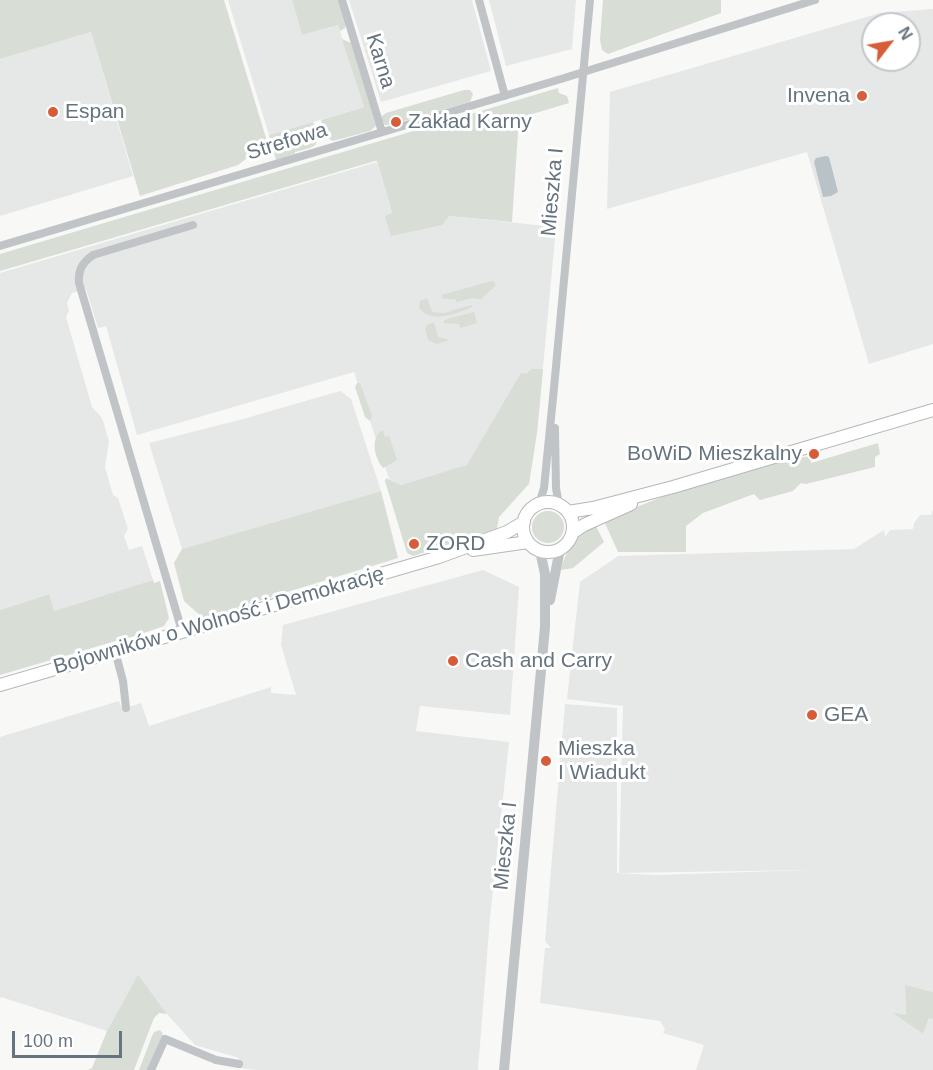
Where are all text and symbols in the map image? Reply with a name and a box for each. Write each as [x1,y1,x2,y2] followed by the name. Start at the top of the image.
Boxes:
[861,12,921,72] north arrow
[895,24,915,43] text: N
[360,31,400,91] street label: Karna
[787,83,850,109] place label: Invena
[855,89,869,103] marker: Invena
[65,99,125,125] place label: Espan
[46,105,60,119] marker: Espan
[408,109,532,135] place label: Zakład Karny
[389,115,403,129] marker: Zakład Karny
[244,118,330,166] street label: Strefowa
[537,147,569,237] street label: Mieszka I
[627,441,802,467] place label: BoWiD Mieszkalny
[807,447,821,461] marker: BoWiD Mieszkalny
[426,531,485,557] place label: ZORD
[407,537,421,551] marker: ZORD
[51,562,387,680] street label: Bojowników o Wolność i Demokrację
[465,648,612,674] place label: Cash and Carry
[446,654,460,668] marker: Cash and Carry
[824,702,868,728] place label: GEA
[805,708,819,722] marker: GEA
[558,736,646,786] place label: Mieszka I Wiadukt
[539,754,553,768] marker: Mieszka I Wiadukt
[489,801,523,891] street label: Mieszka I
[15,1019,124,1057] scale bar
[23,1031,73,1051] text: 100 m

